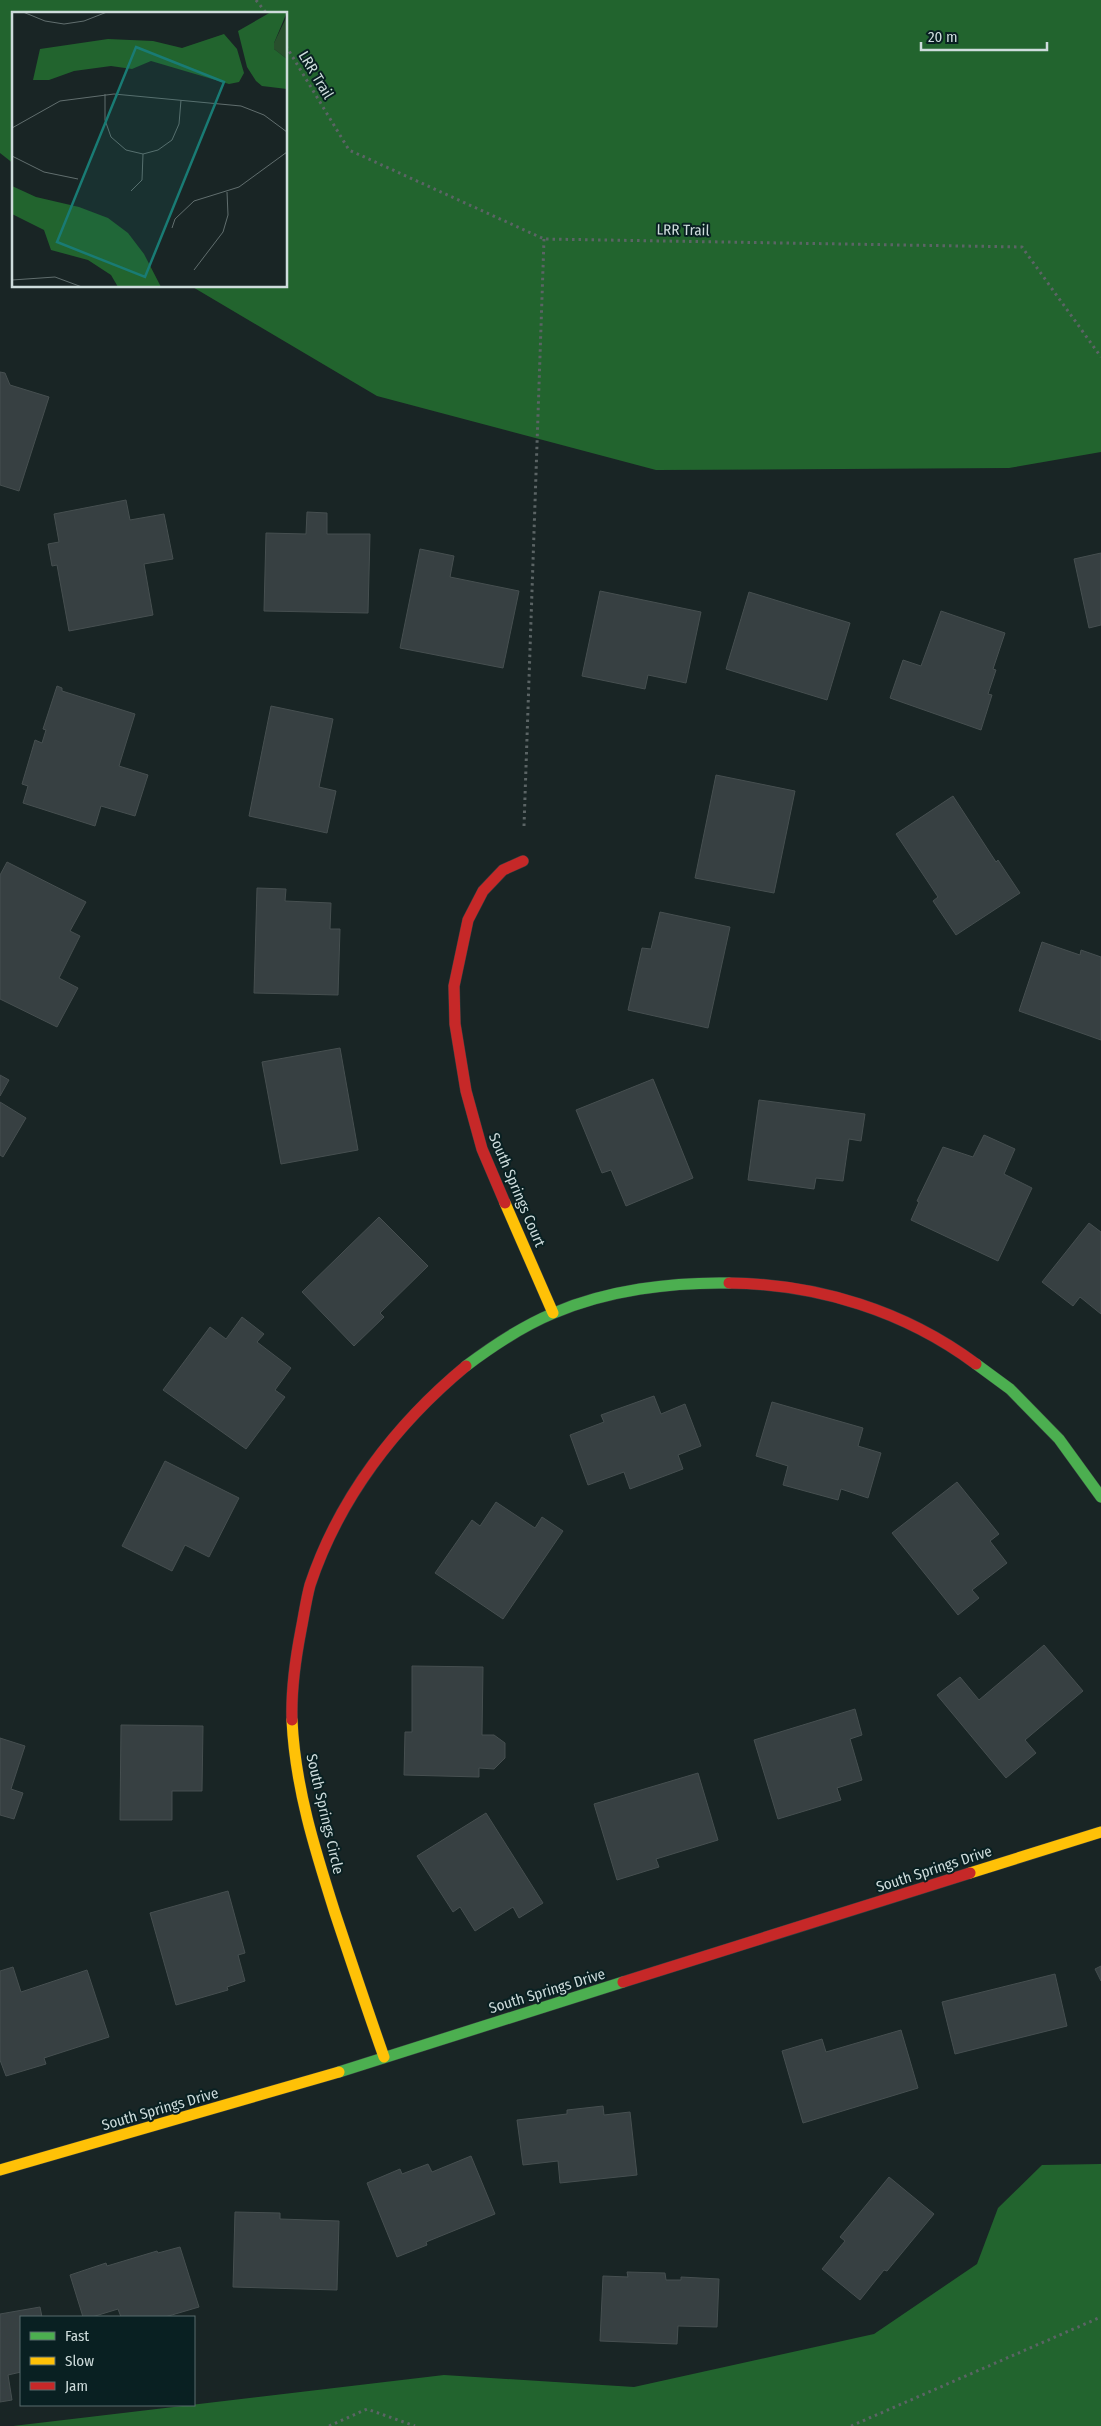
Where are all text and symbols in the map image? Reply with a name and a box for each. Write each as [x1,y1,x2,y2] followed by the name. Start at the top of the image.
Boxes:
[12,12,288,288] inset map
[921,20,1047,52] scale bar
[928,28,958,46] text: 20 m
[295,48,337,102] street label: LRR Trail
[656,221,710,239] street label: LRR Trail
[485,1130,549,1250] street label: South Springs Court
[302,1752,348,1876] street label: South Springs Circle
[874,1842,994,1896] street label: South Springs Drive
[487,1965,607,2017] street label: South Springs Drive
[100,2084,220,2134] street label: South Springs Drive
[20,2316,195,2406] legend
[65,2327,89,2345] text: Fast
[65,2352,94,2370] text: Slow
[65,2377,88,2395] text: Jam

